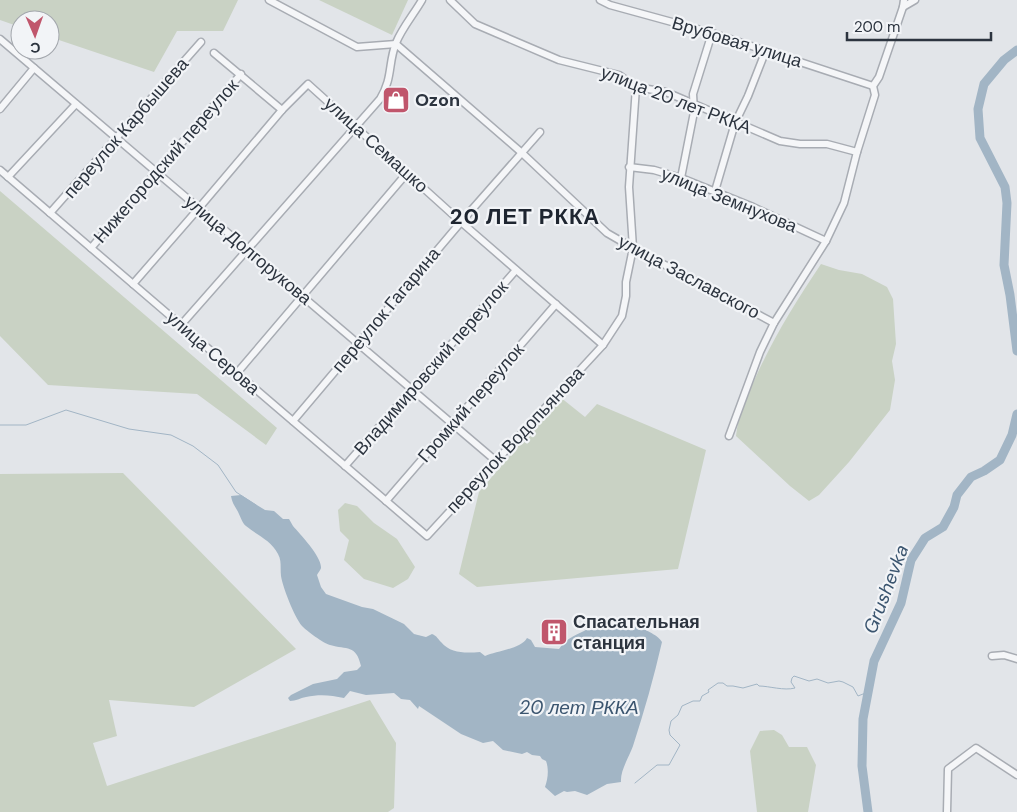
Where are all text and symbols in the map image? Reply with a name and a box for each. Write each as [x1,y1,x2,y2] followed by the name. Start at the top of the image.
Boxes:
[10,10,60,60] north arrow
[847,10,991,42] scale bar
[669,11,806,73] street label: Врубовая улица
[854,17,900,37] text: 200 m
[30,39,41,57] text: С
[58,52,194,203] street label: переулок Карбышева
[597,60,755,140] street label: улица 20 лет РККА
[88,74,244,248] street label: Нижегородский переулок
[381,85,411,115] shop icon: Ozon
[415,88,460,112] place label: Ozon
[319,92,433,198] street label: улица Семашко
[657,162,801,239] street label: улица Земнухова
[179,190,317,311] street label: улица Долгорукова
[450,202,600,231] district label: 20 ЛЕТ РККА
[614,229,764,325] street label: улица Заславского
[327,242,446,378] street label: переулок Гагарина
[349,276,513,460] street label: Владимировский переулок
[161,306,266,401] street label: улица Серова
[413,338,530,468] street label: Громкий переулок
[441,361,590,518] street label: переулок Водопьянова
[858,541,914,637] water label: Grushevka
[573,610,700,655] place label: Спасательная станция
[539,617,569,647] building icon: Спасательная станция
[519,695,639,720] water label: 20 лет РККА

